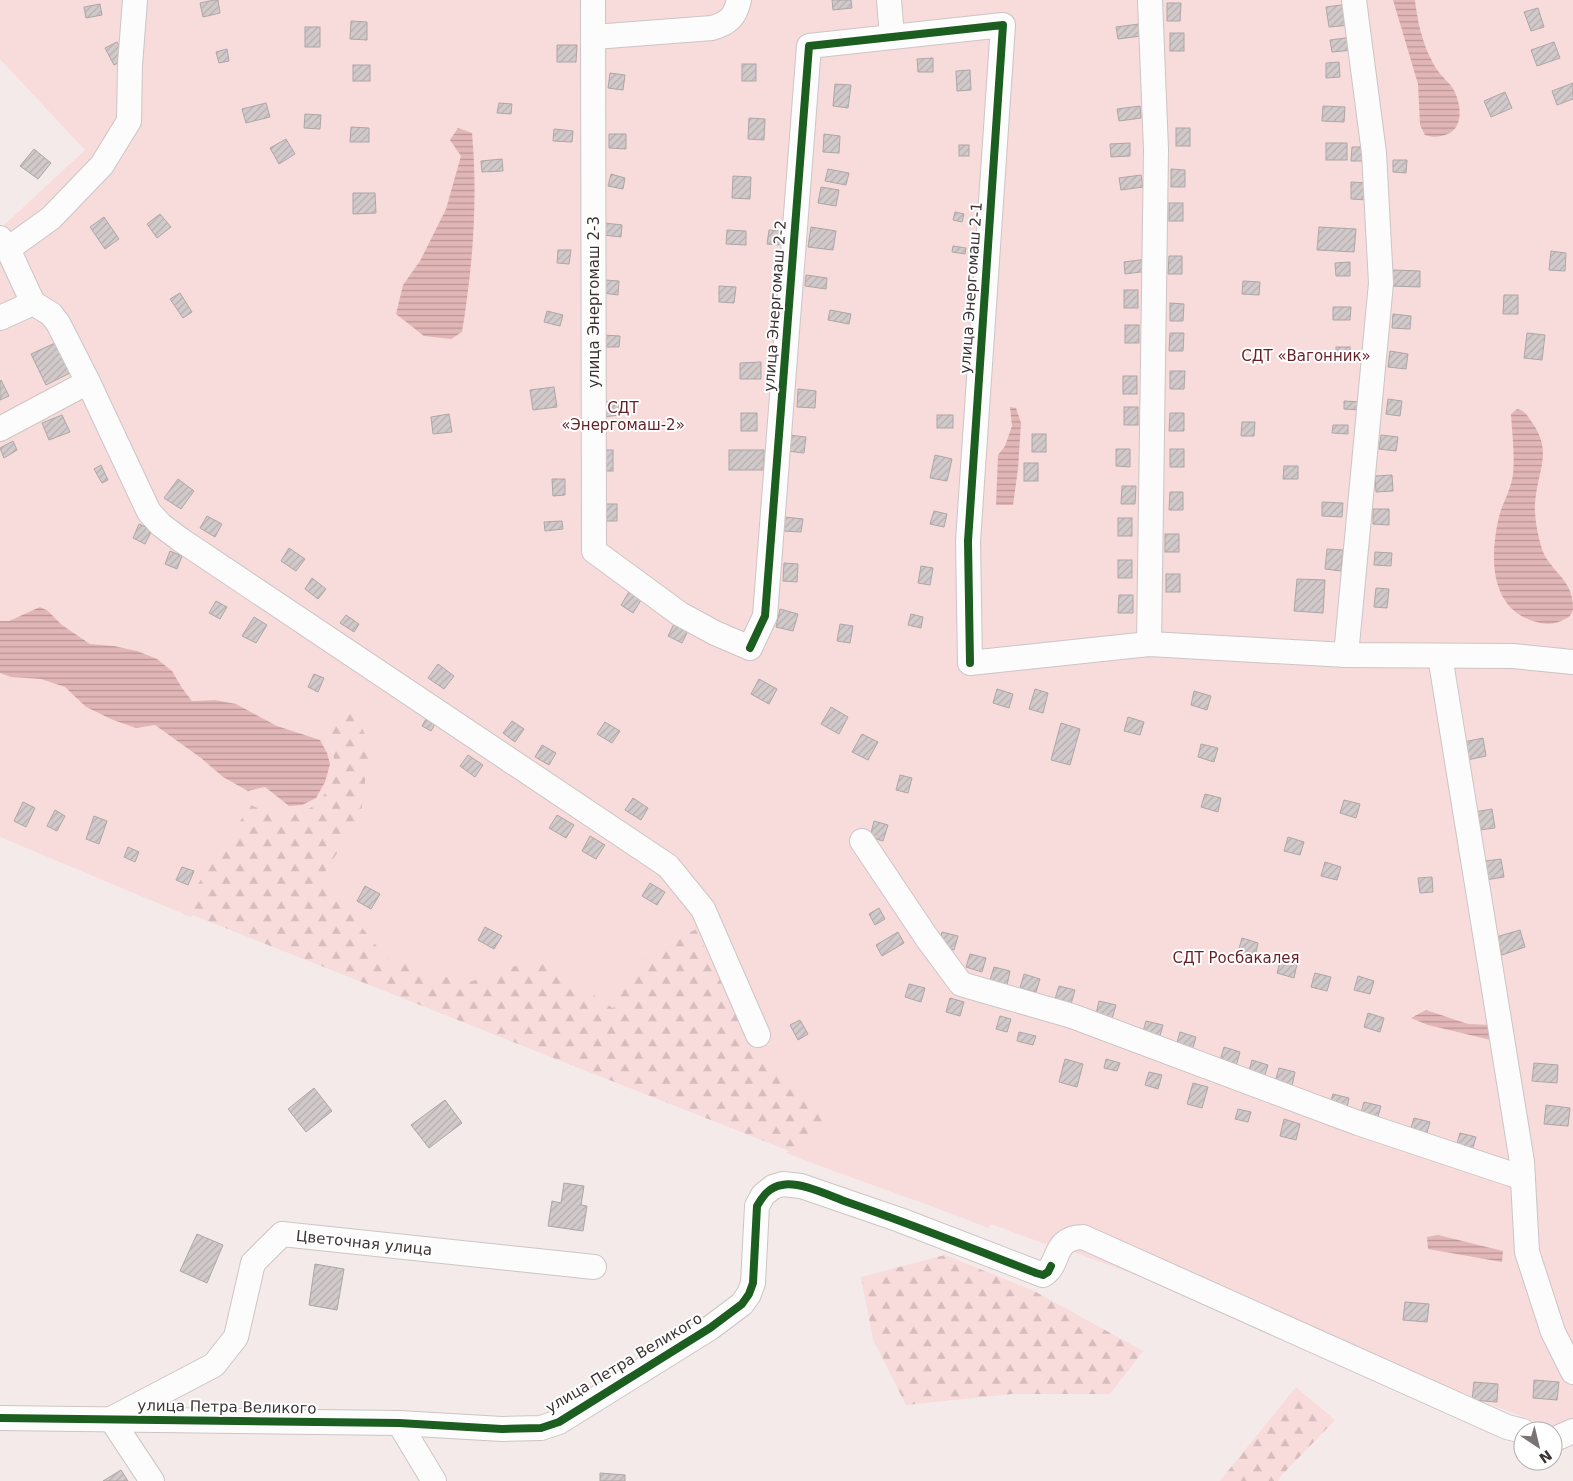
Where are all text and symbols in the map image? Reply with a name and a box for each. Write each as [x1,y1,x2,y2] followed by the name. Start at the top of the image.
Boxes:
[956,202,986,374] street label: улица Энергомаш 2-1
[585,216,603,388] street label: улица Энергомаш 2-3
[760,220,790,392] street label: улица Энергомаш 2-2
[1241,347,1371,365] park label: СДТ «Вагонник»
[561,399,685,434] park label: СДТ «Энергомаш-2»
[1172,949,1300,967] park label: СДТ Росбакалея
[295,1227,433,1259] street label: Цветочная улица
[543,1309,705,1417] street label: улица Петра Великого
[137,1396,317,1418] street label: улица Петра Великого
[1513,1421,1563,1471] north arrow
[1536,1447,1555,1467] text: N

